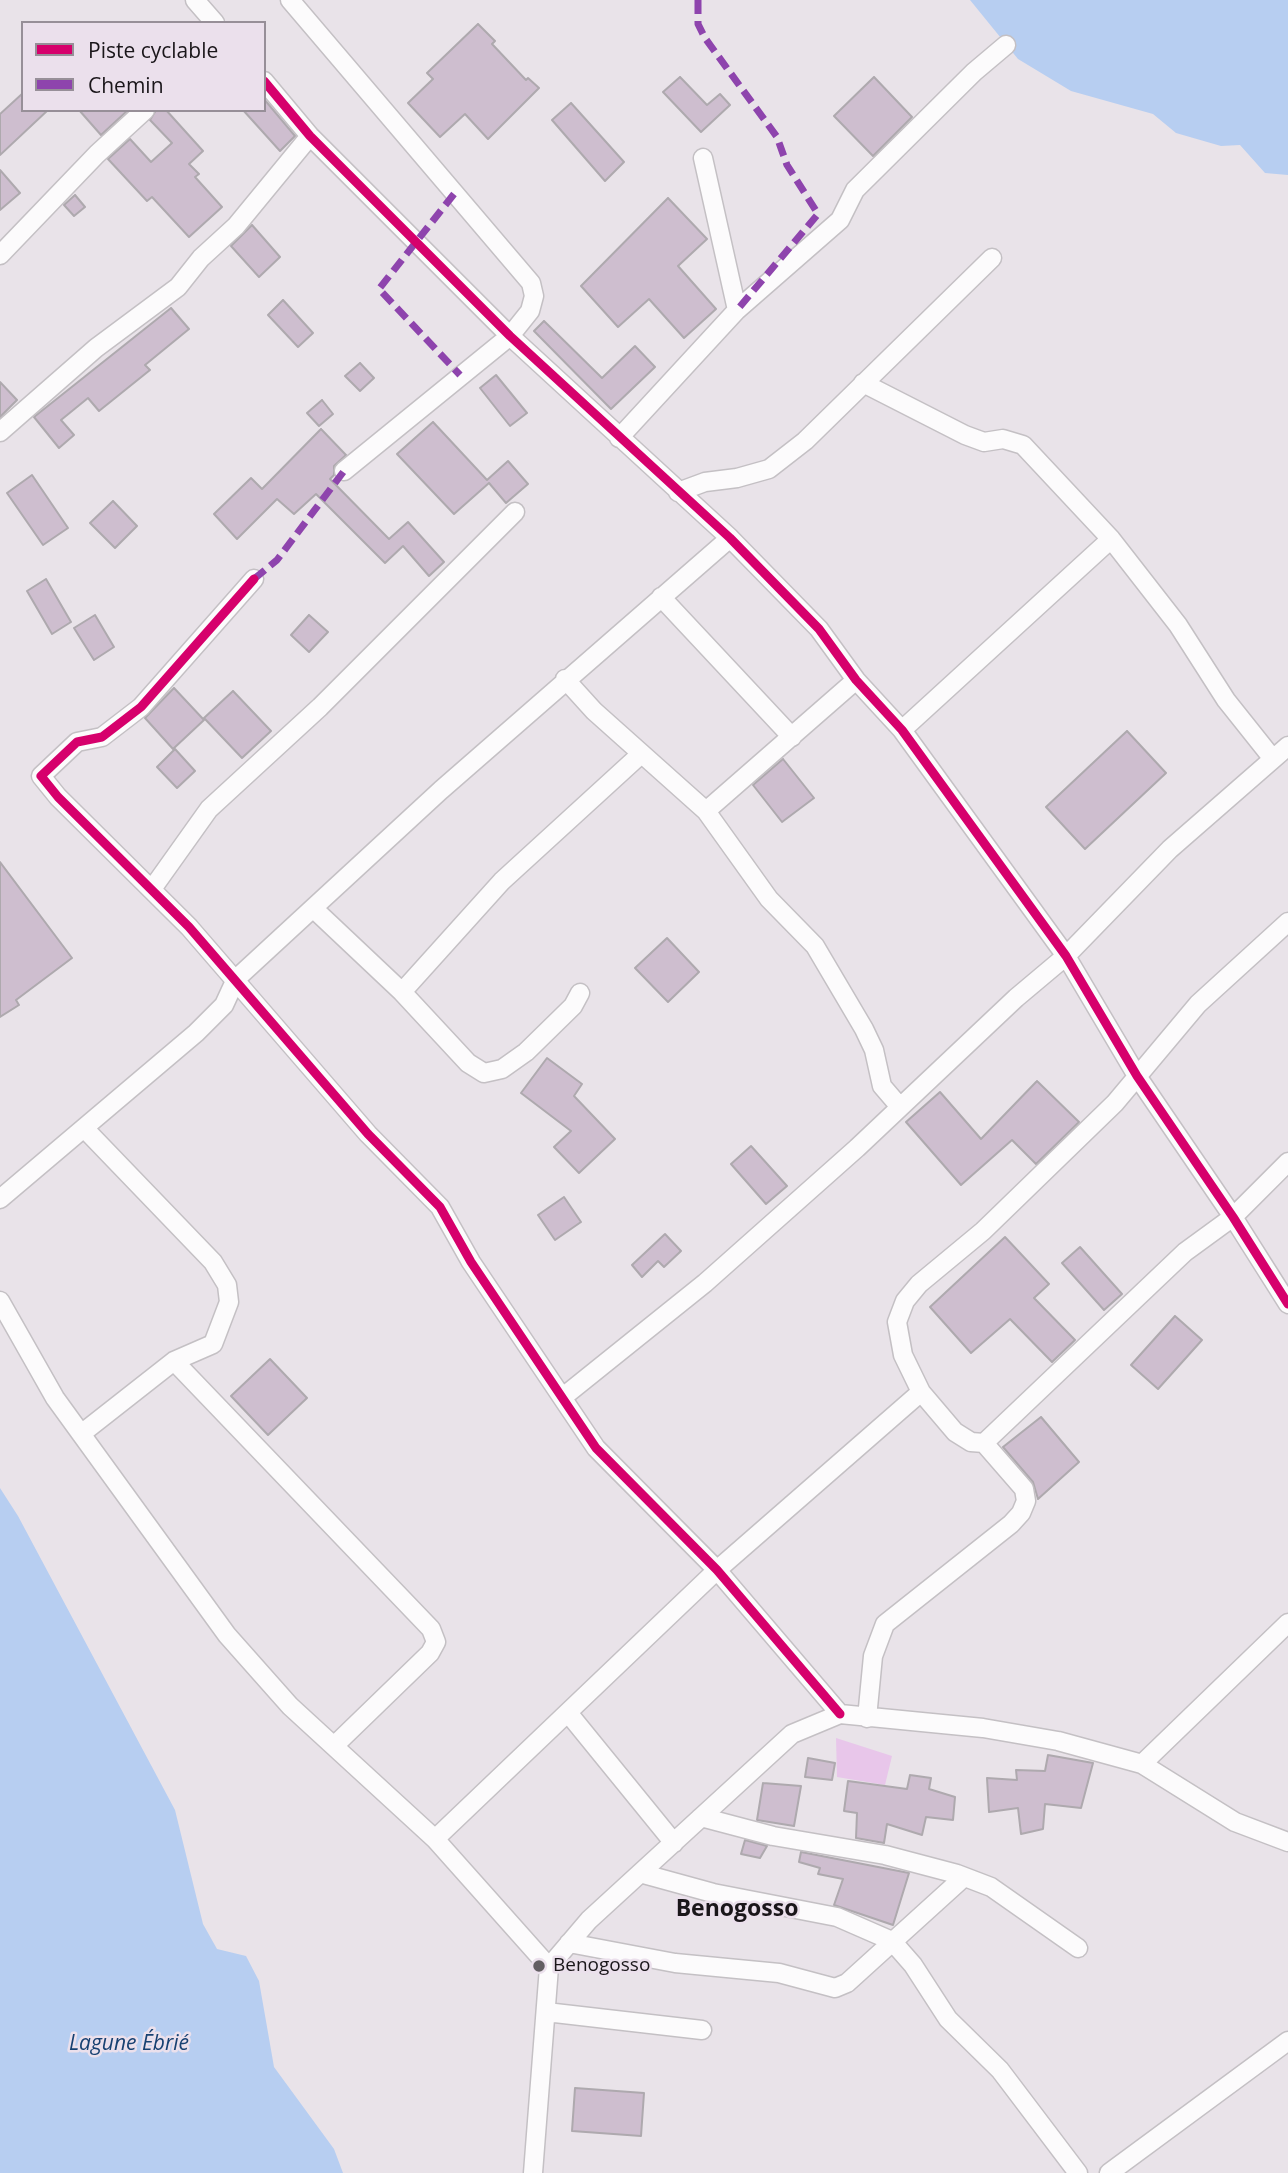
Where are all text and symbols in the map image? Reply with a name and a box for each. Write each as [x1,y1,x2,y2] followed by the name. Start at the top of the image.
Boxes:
[21,21,266,112] legend
[88,36,218,64] text: Piste cyclable
[88,71,164,99] text: Chemin
[676,1895,798,1923] district label: Benogosso
[553,1955,650,1977] place label: Benogosso
[531,1958,547,1974] marker: Benogosso
[69,2031,189,2057] water label: Lagune Ébrié

